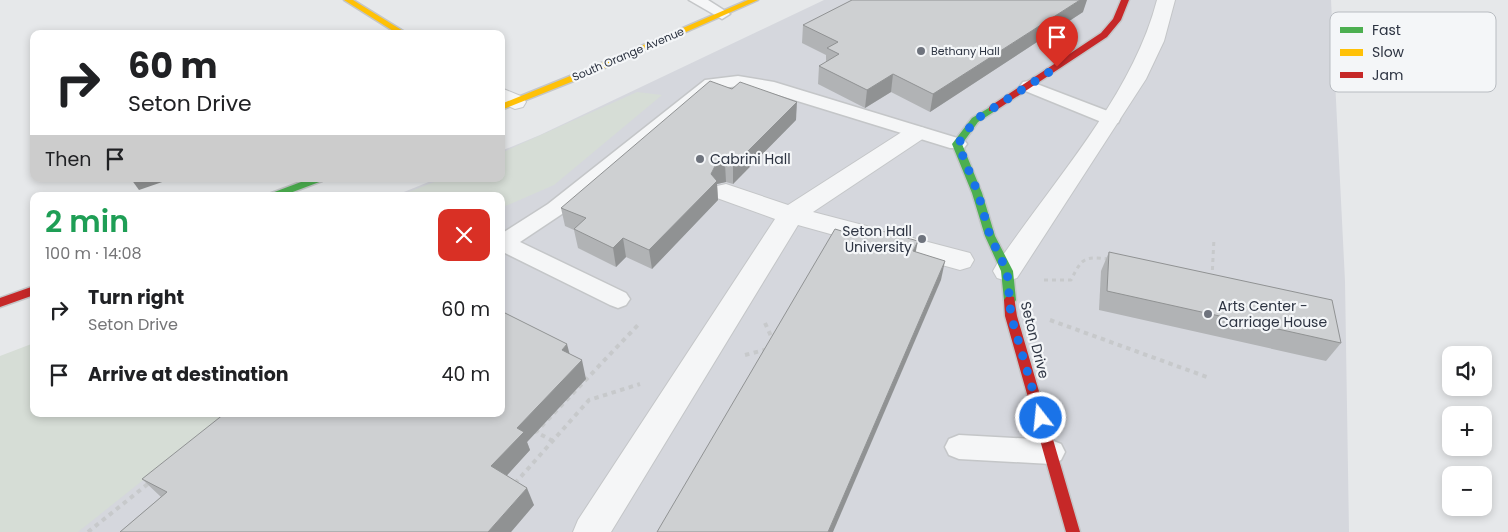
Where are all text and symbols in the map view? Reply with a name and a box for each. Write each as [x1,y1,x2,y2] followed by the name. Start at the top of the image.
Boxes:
[1330,12,1496,92] legend
[1036,16,1078,67] pin
[1372,20,1401,40] text: Fast
[570,23,687,85] street label: South Orange Avenue
[1043,23,1071,51] icon: arrive
[128,41,218,90] text: 60 m
[1372,42,1405,62] text: Slow
[931,43,1000,59] place label: Bethany Hall
[915,45,927,57] marker: Bethany Hall
[45,50,110,115] icon: right
[1372,65,1403,85] text: Jam
[128,88,252,119] text: Seton Drive
[101,145,129,173] icon: arrive
[45,146,91,173] text: Then
[710,149,791,169] place label: Cabrini Hall
[694,153,706,165] marker: Cabrini Hall
[45,200,129,243] text: 2 min
[438,209,490,261] button: close
[842,221,912,257] place label: Seton Hall University
[916,233,928,245] marker: Seton Hall University
[45,242,142,265] text: 100 m · 14:08
[88,284,184,311] text: Turn right
[45,296,73,324] icon: right
[441,296,490,323] text: 60 m
[1218,296,1327,332] place label: Arts Center - Carriage House
[1016,299,1054,381] street label: Seton Drive
[1202,308,1214,320] marker: Arts Center - Carriage House
[88,313,178,336] text: Seton Drive
[1442,346,1492,516] map controls
[1442,346,1492,396] button: sound
[45,361,73,389] icon: arrive
[88,361,289,388] text: Arrive at destination
[441,361,490,388] text: 40 m
[1014,391,1066,443] position arrow
[1442,406,1492,456] button: +
[1442,466,1492,516] button: −

